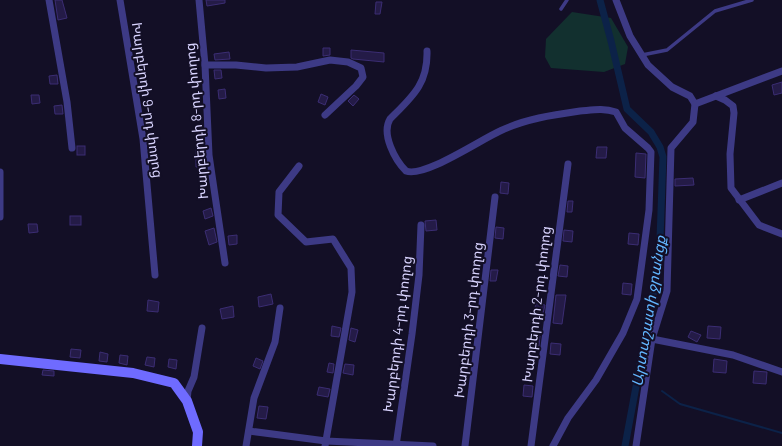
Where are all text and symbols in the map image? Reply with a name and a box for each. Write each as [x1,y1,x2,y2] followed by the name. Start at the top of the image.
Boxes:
[129,21,167,179] street label: Խարբերդի 9-րդ փողոց
[181,42,211,200] street label: Խարբերդի 8-րդ փողոց
[518,225,554,383] street label: Խարբերդի 2-րդ փողոց
[627,233,670,388] water label: Արտաշատի ջրանցք
[450,241,486,399] street label: Խարբերդի 3-րդ փողոց
[379,255,415,413] street label: Խարբերդի 4-րդ փողոց

